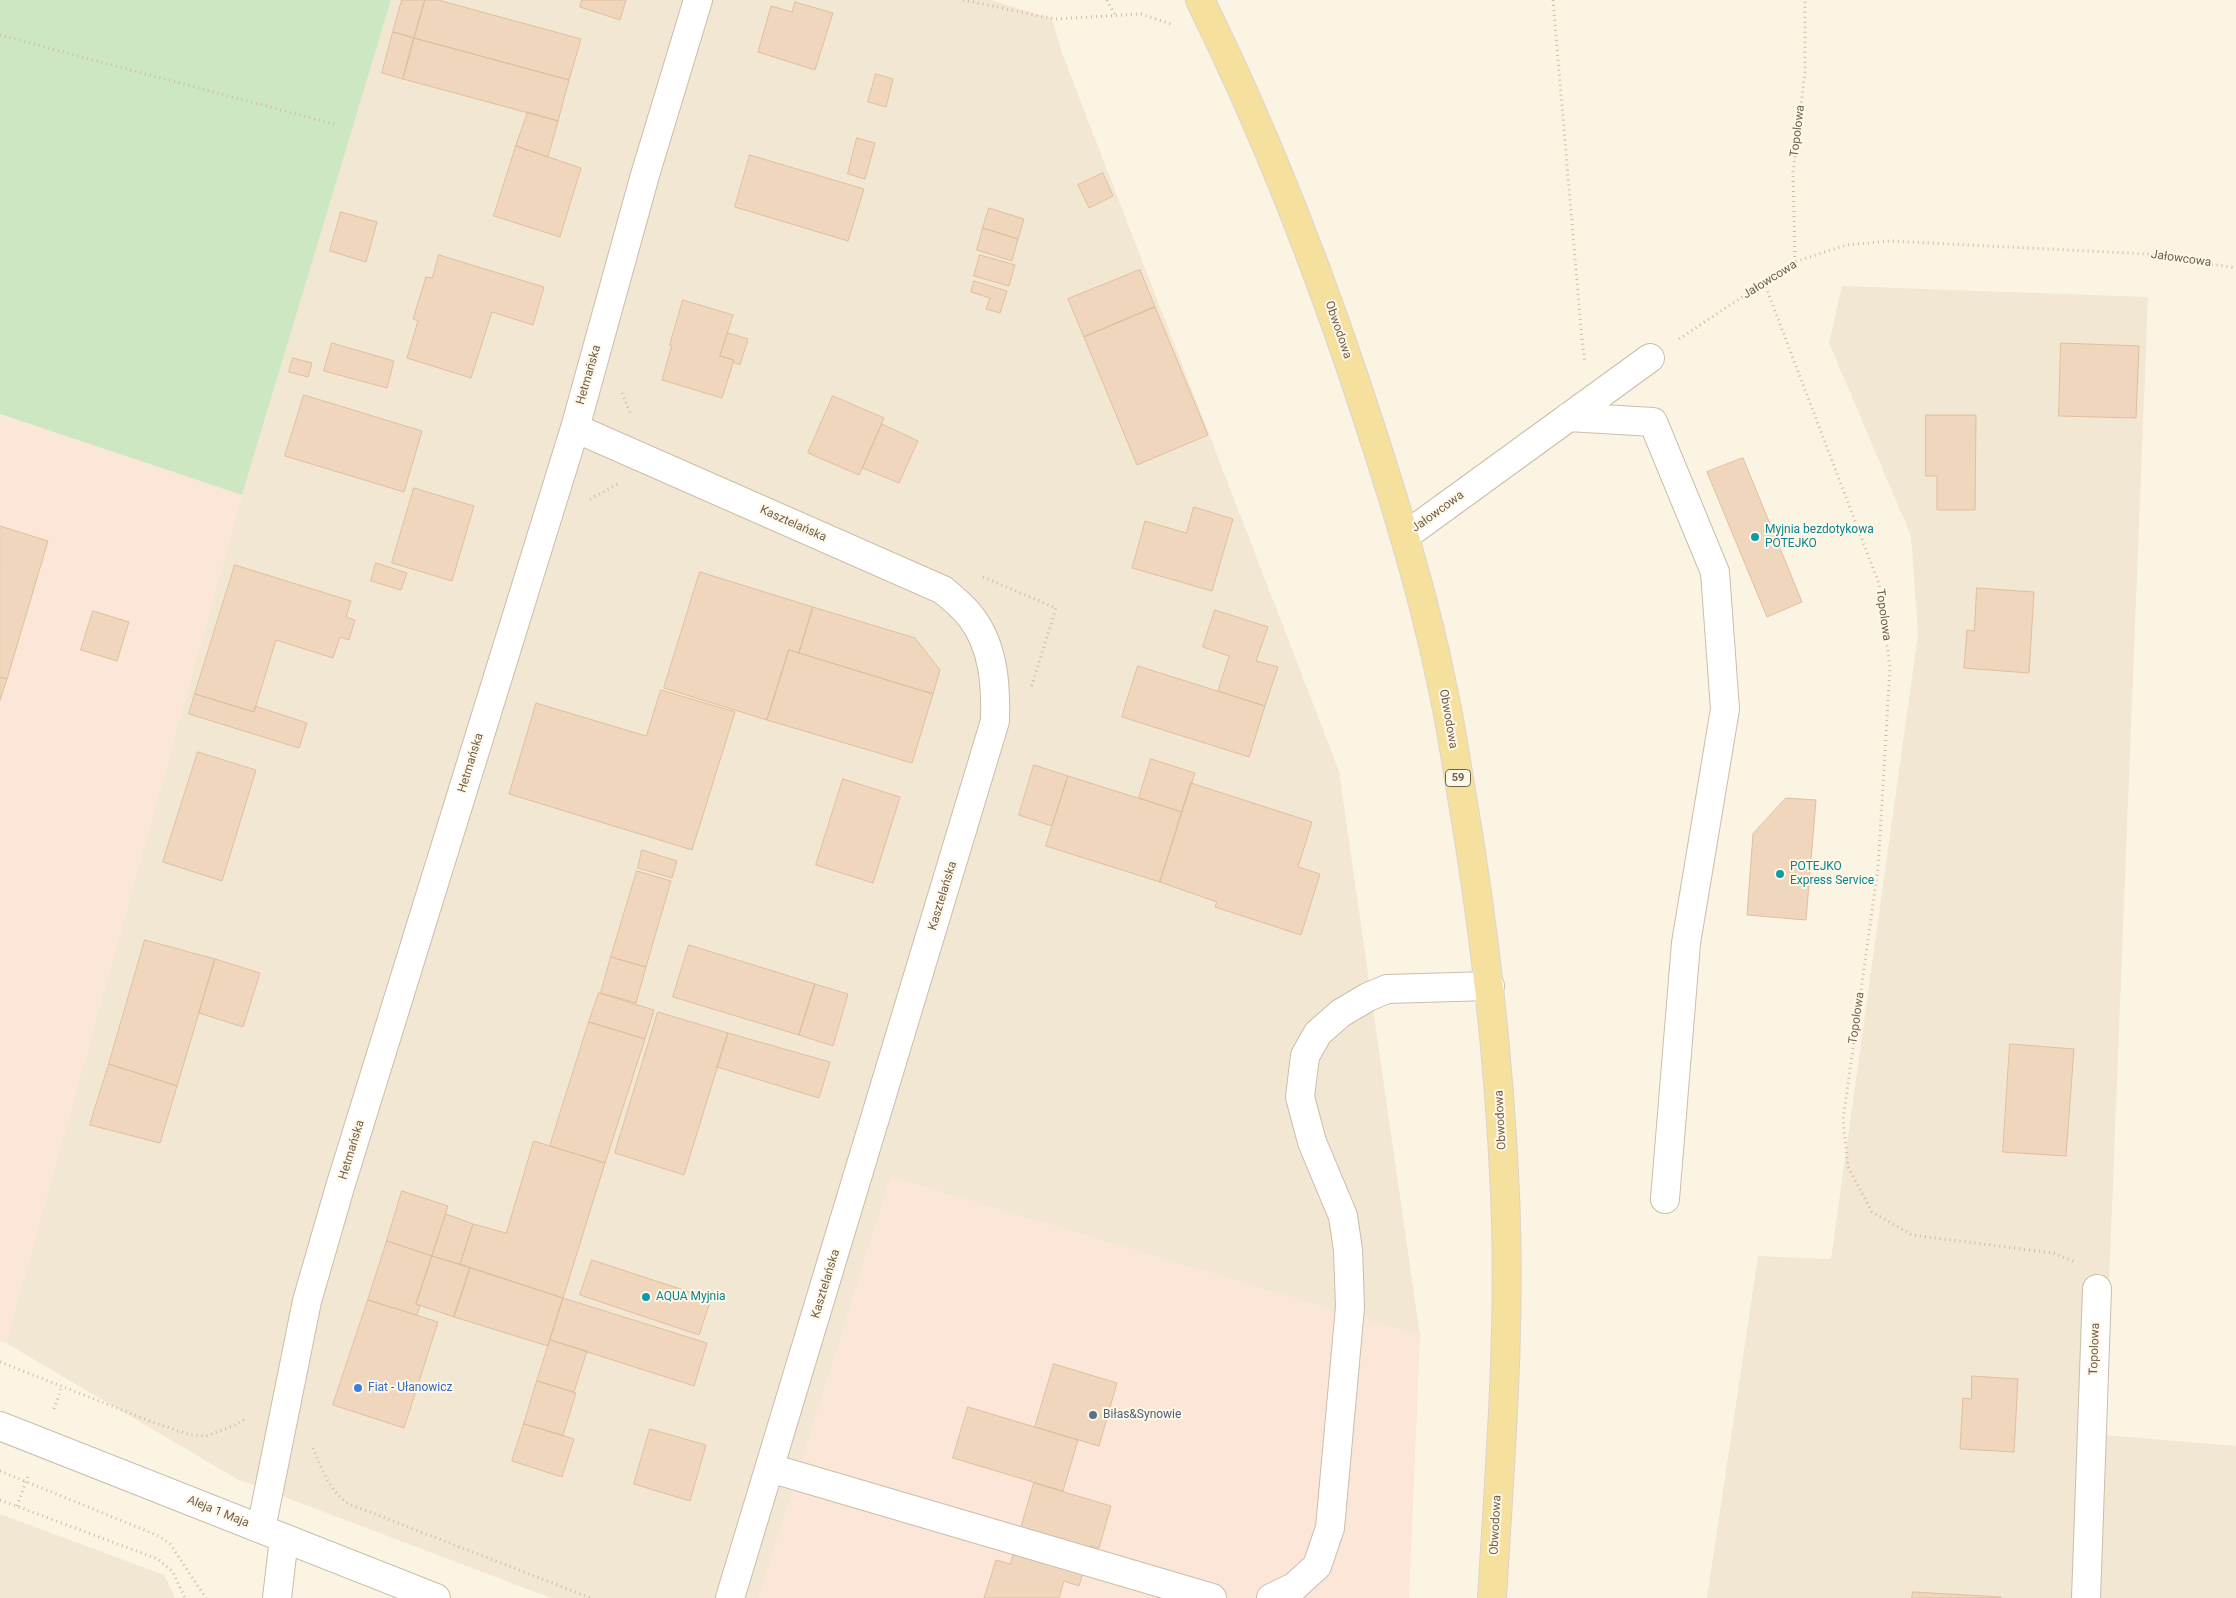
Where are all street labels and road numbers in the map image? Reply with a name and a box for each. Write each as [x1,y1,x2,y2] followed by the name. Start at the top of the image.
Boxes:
[1788,104,1808,158] street label: Topolowa
[2150,248,2212,270] street label: Jałowcowa
[1740,258,1800,302] street label: Jałowcowa
[1321,299,1355,361] street label: Obwodowa
[574,344,604,406] street label: Hetmańska
[1409,488,1467,536] street label: Jałowcowa
[757,503,829,545] street label: Kasztelańska
[1872,588,1894,642] street label: Topolowa
[1436,688,1460,750] street label: Obwodowa
[455,732,487,794] street label: Hetmańska
[1446,770,1470,786] road number: 59
[926,860,960,932] street label: Kasztelańska
[1846,991,1868,1045] street label: Topolowa
[1492,1090,1510,1150] street label: Obwodowa
[336,1119,368,1181] street label: Hetmańska
[809,1248,843,1320] street label: Kasztelańska
[2087,1323,2103,1375] street label: Topolowa
[185,1493,251,1531] street label: Aleja 1 Maja
[1487,1495,1505,1555] street label: Obwodowa

